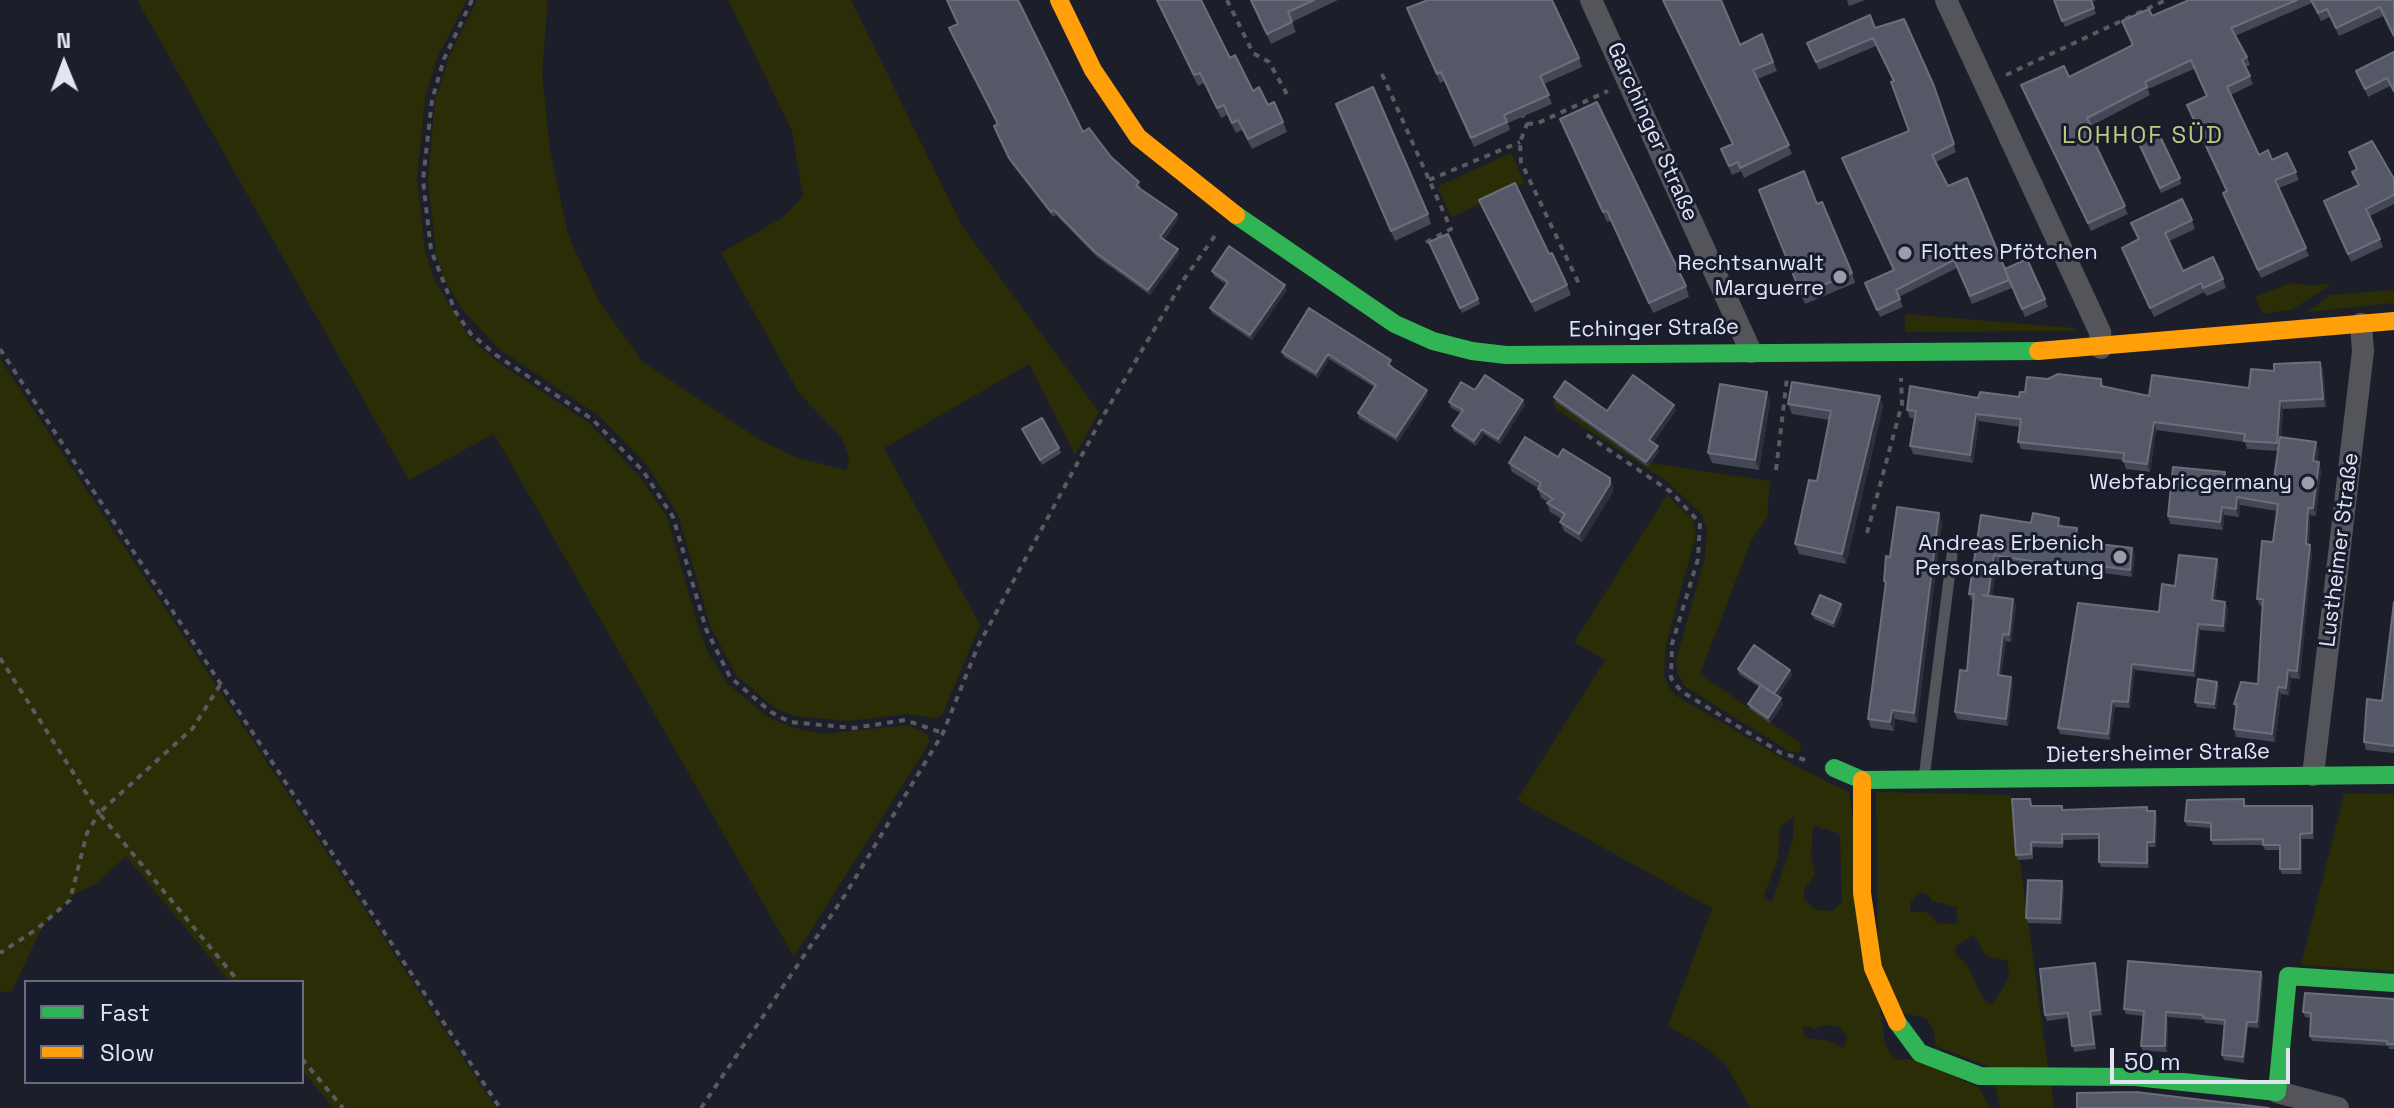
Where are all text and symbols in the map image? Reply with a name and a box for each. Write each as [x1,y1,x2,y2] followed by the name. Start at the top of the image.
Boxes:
[24,24,104,104] north arrow
[56,26,71,54] text: N
[1601,39,1703,225] street label: Garchinger Straße
[2062,122,2224,150] district label: LOHHOF SÜD
[1921,240,2098,266] place label: Flottes Pfötchen
[1896,244,1914,262] marker: Flottes Pfötchen
[1678,251,1824,302] place label: Rechtsanwalt Marguerre
[1831,268,1849,286] marker: Rechtsanwalt Marguerre
[1569,314,1739,344] street label: Echinger Straße
[2315,451,2365,649] street label: Lustheimer Straße
[2089,470,2292,496] place label: Webfabricgermany
[2299,474,2317,492] marker: Webfabricgermany
[1915,531,2104,582] place label: Andreas Erbenich Personalberatung
[2111,548,2129,566] marker: Andreas Erbenich Personalberatung
[2046,739,2270,769] street label: Dietersheimer Straße
[24,980,304,1084] legend
[100,997,150,1028] text: Fast
[2114,1032,2294,1082] scale bar
[100,1037,154,1068] text: Slow
[2124,1046,2181,1077] text: 50 m

